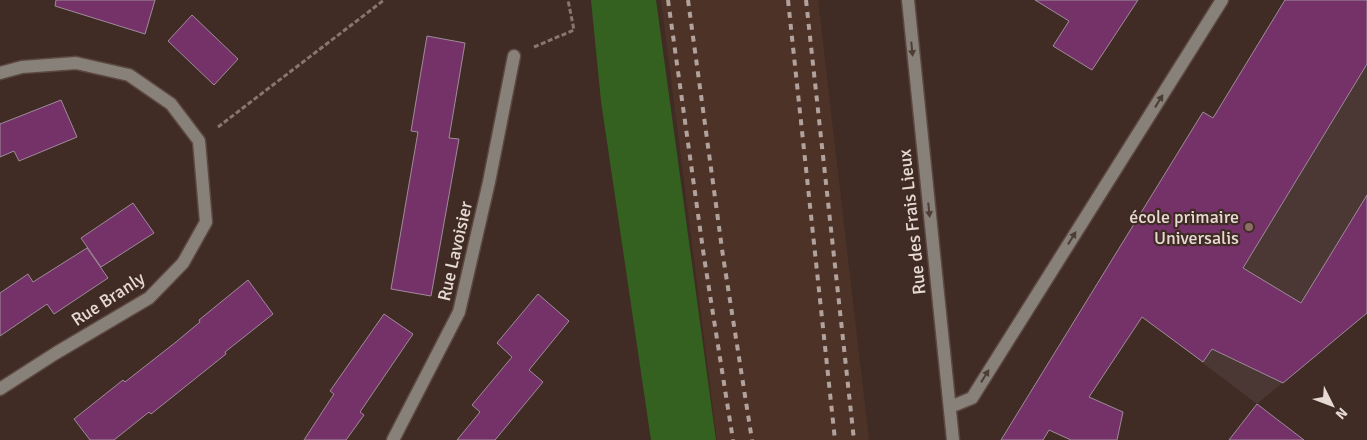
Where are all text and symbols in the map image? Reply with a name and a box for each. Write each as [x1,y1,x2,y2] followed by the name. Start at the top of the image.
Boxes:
[909,41,917,57] one-way arrow
[1154,94,1163,108] one-way arrow
[893,148,931,296] street label: Rue des Frais Lieux
[433,199,477,303] street label: Rue Lavoisier
[925,202,933,218] one-way arrow
[1129,206,1239,249] place label: école primaire Universalis
[1243,221,1255,233] marker: école primaire Universalis
[1067,232,1077,245] one-way arrow
[67,267,149,331] street label: Rue Branly
[981,369,990,382] one-way arrow
[1307,380,1357,430] north arrow
[1332,404,1351,423] text: N

